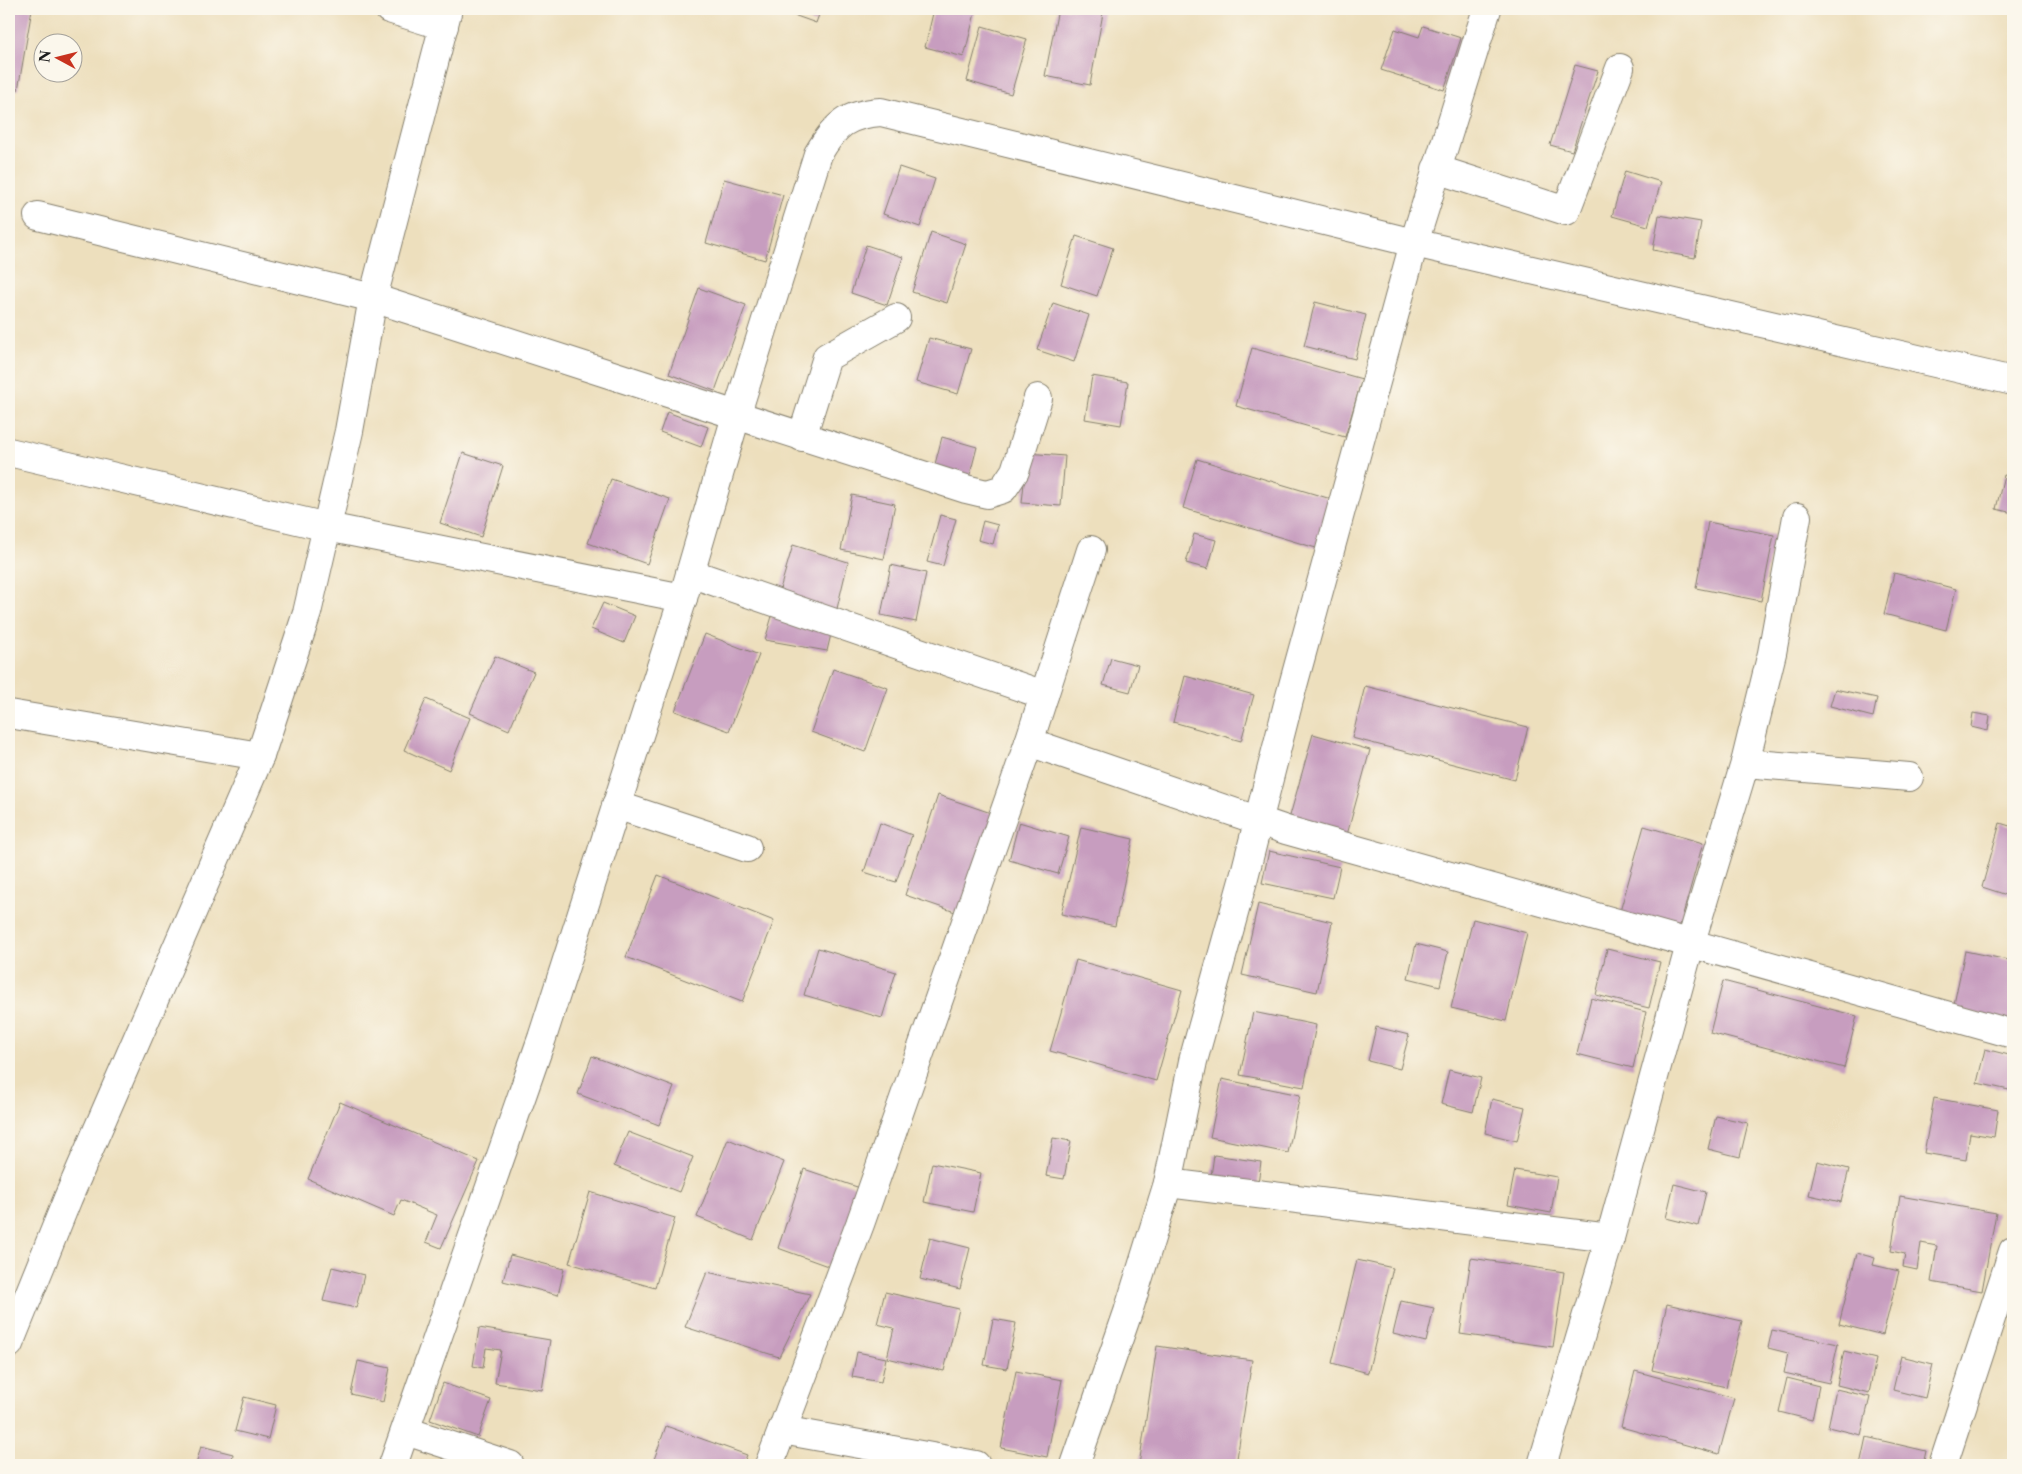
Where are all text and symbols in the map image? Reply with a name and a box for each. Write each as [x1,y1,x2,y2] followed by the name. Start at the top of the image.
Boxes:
[32,32,82,82] north arrow
[35,49,55,64] text: N

